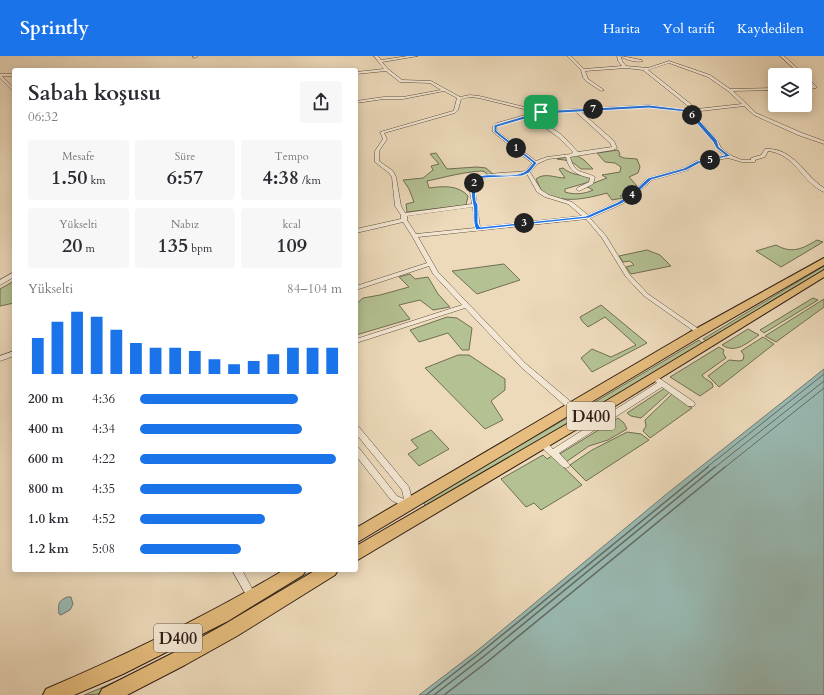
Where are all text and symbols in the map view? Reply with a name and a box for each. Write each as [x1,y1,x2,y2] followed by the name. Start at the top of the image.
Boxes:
[20,15,89,41] text: Sprintly
[603,19,640,38] text: Harita
[662,19,715,38] text: Yol tarifi
[737,19,804,38] text: Kaydedilen
[768,68,812,112] map controls
[768,68,812,112] button: layers
[28,78,161,108] text: Sabah koşusu
[300,81,342,123] button: share
[524,95,558,129] pin
[583,99,603,119] pin: 7
[530,101,552,123] icon: arrive
[590,101,596,116] text: 7
[682,105,702,125] pin: 6
[689,107,695,122] text: 6
[28,108,58,126] text: 06:32
[506,138,526,158] pin: 1
[513,140,519,155] text: 1
[62,149,94,164] text: Mesafe
[175,149,195,164] text: Süre
[275,149,309,164] text: Tempo
[700,150,720,170] pin: 5
[707,152,713,167] text: 5
[51,164,88,191] text: 1.50
[167,164,203,191] text: 6:57
[263,164,299,191] text: 4:38
[88,173,106,188] text: km
[299,173,321,188] text: /km
[464,173,484,193] pin: 2
[471,175,477,190] text: 2
[622,185,642,205] pin: 4
[629,187,635,202] text: 4
[514,213,534,233] pin: 3
[521,215,527,230] text: 3
[59,217,97,232] text: Yükselti
[171,217,199,232] text: Nabız
[282,217,301,232] text: kcal
[62,232,82,259] text: 20
[158,232,188,259] text: 135
[276,232,307,259] text: 109
[82,241,95,256] text: m
[188,241,212,256] text: bpm
[28,280,73,298] text: Yükselti
[287,280,342,298] text: 84–104 m
[28,390,63,408] text: 200 m
[92,390,115,408] text: 4:36
[567,402,615,430] road number: D400
[28,420,63,438] text: 400 m
[92,420,115,438] text: 4:34
[28,450,63,468] text: 600 m
[92,450,115,468] text: 4:22
[28,480,63,498] text: 800 m
[92,480,115,498] text: 4:35
[28,510,69,528] text: 1.0 km
[92,510,115,528] text: 4:52
[28,540,69,558] text: 1.2 km
[92,540,115,558] text: 5:08
[154,624,202,652] road number: D400

